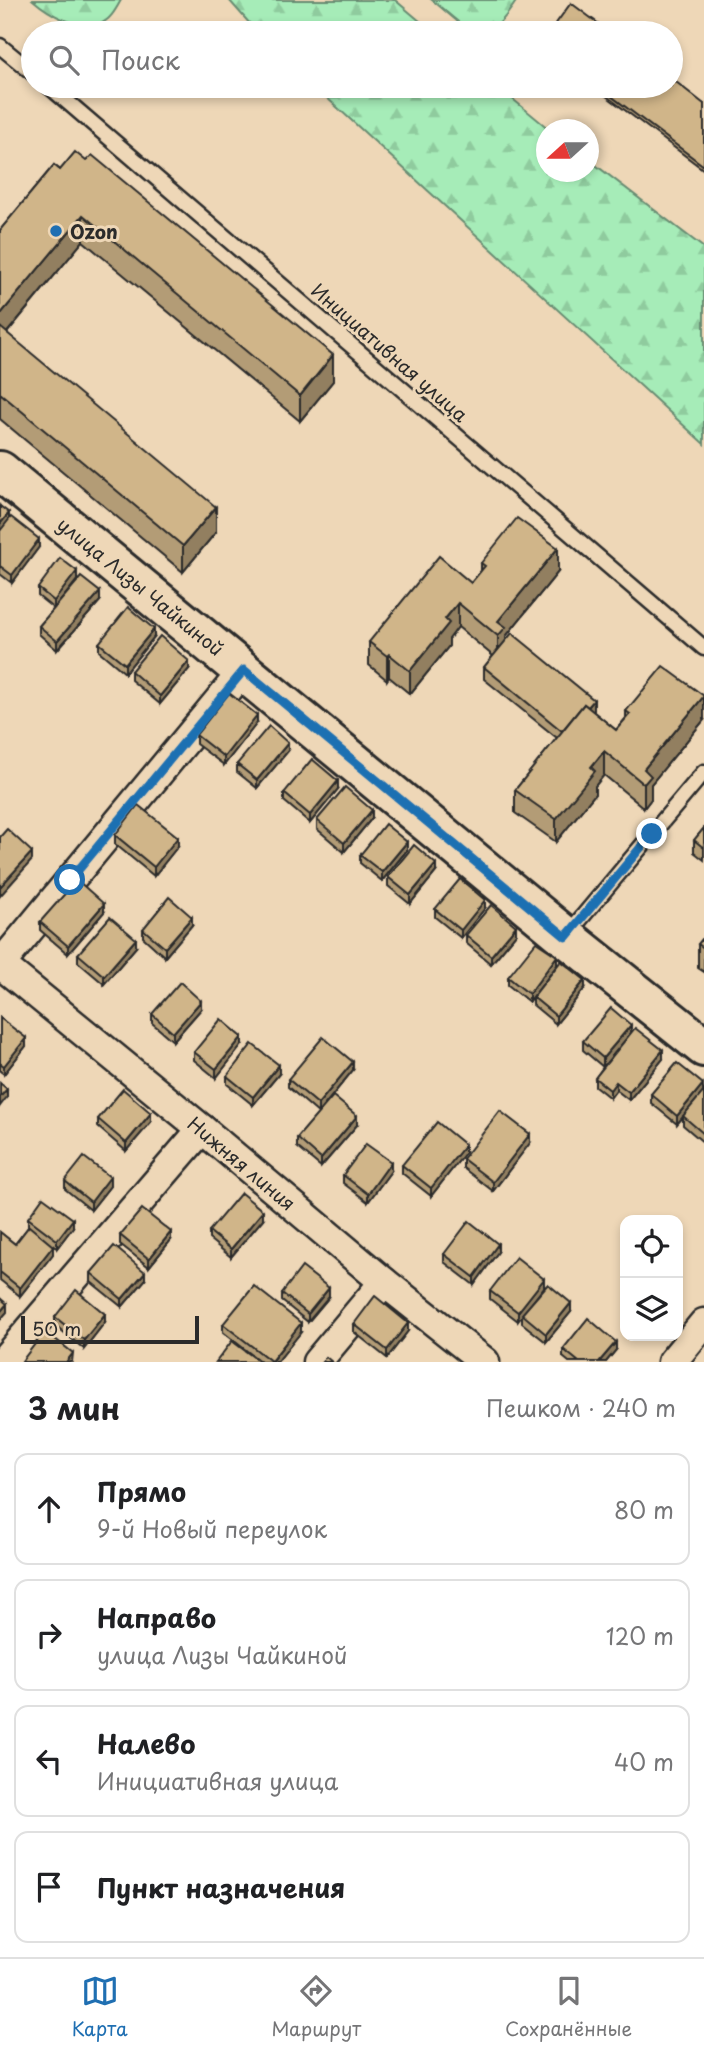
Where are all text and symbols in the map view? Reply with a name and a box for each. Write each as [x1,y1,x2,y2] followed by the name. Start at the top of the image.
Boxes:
[21,21,683,98] search box
[101,40,180,79] text: Поиск
[45,41,83,79] icon: search
[536,119,599,182] north arrow
[70,217,118,245] place label: Ozon
[48,223,64,239] marker: Ozon
[306,276,474,428] street label: Инициативная улица
[52,510,230,662] street label: улица Лизы Чайкиной
[636,818,667,849] route end
[54,864,85,895] route start
[182,1109,302,1217] street label: Нижняя линия
[620,1215,683,1341] map controls
[620,1215,683,1278] button: locate
[620,1278,683,1341] button: layers
[21,1313,200,1345] scale bar
[32,1314,81,1342] text: 50 m
[28,1385,120,1430] text: 3 мин
[486,1390,676,1425] text: Пешком · 240 m
[97,1472,186,1511] text: Прямо
[30,1490,68,1528] icon: ahead
[614,1492,674,1527] text: 80 m
[97,1511,327,1546] text: 9-й Новый переулок
[97,1598,216,1637] text: Направо
[30,1616,68,1654] icon: right
[606,1618,674,1653] text: 120 m
[97,1637,347,1672] text: улица Лизы Чайкиной
[97,1724,195,1763] text: Налево
[30,1742,68,1780] icon: left
[614,1744,674,1779] text: 40 m
[97,1763,338,1798] text: Инициативная улица
[30,1868,68,1906] icon: arrive
[97,1868,345,1907] text: Пункт назначения
[72,1972,128,2042] tab: Карта
[271,1972,361,2042] tab: Маршрут
[505,1972,632,2042] tab: Сохранённые

